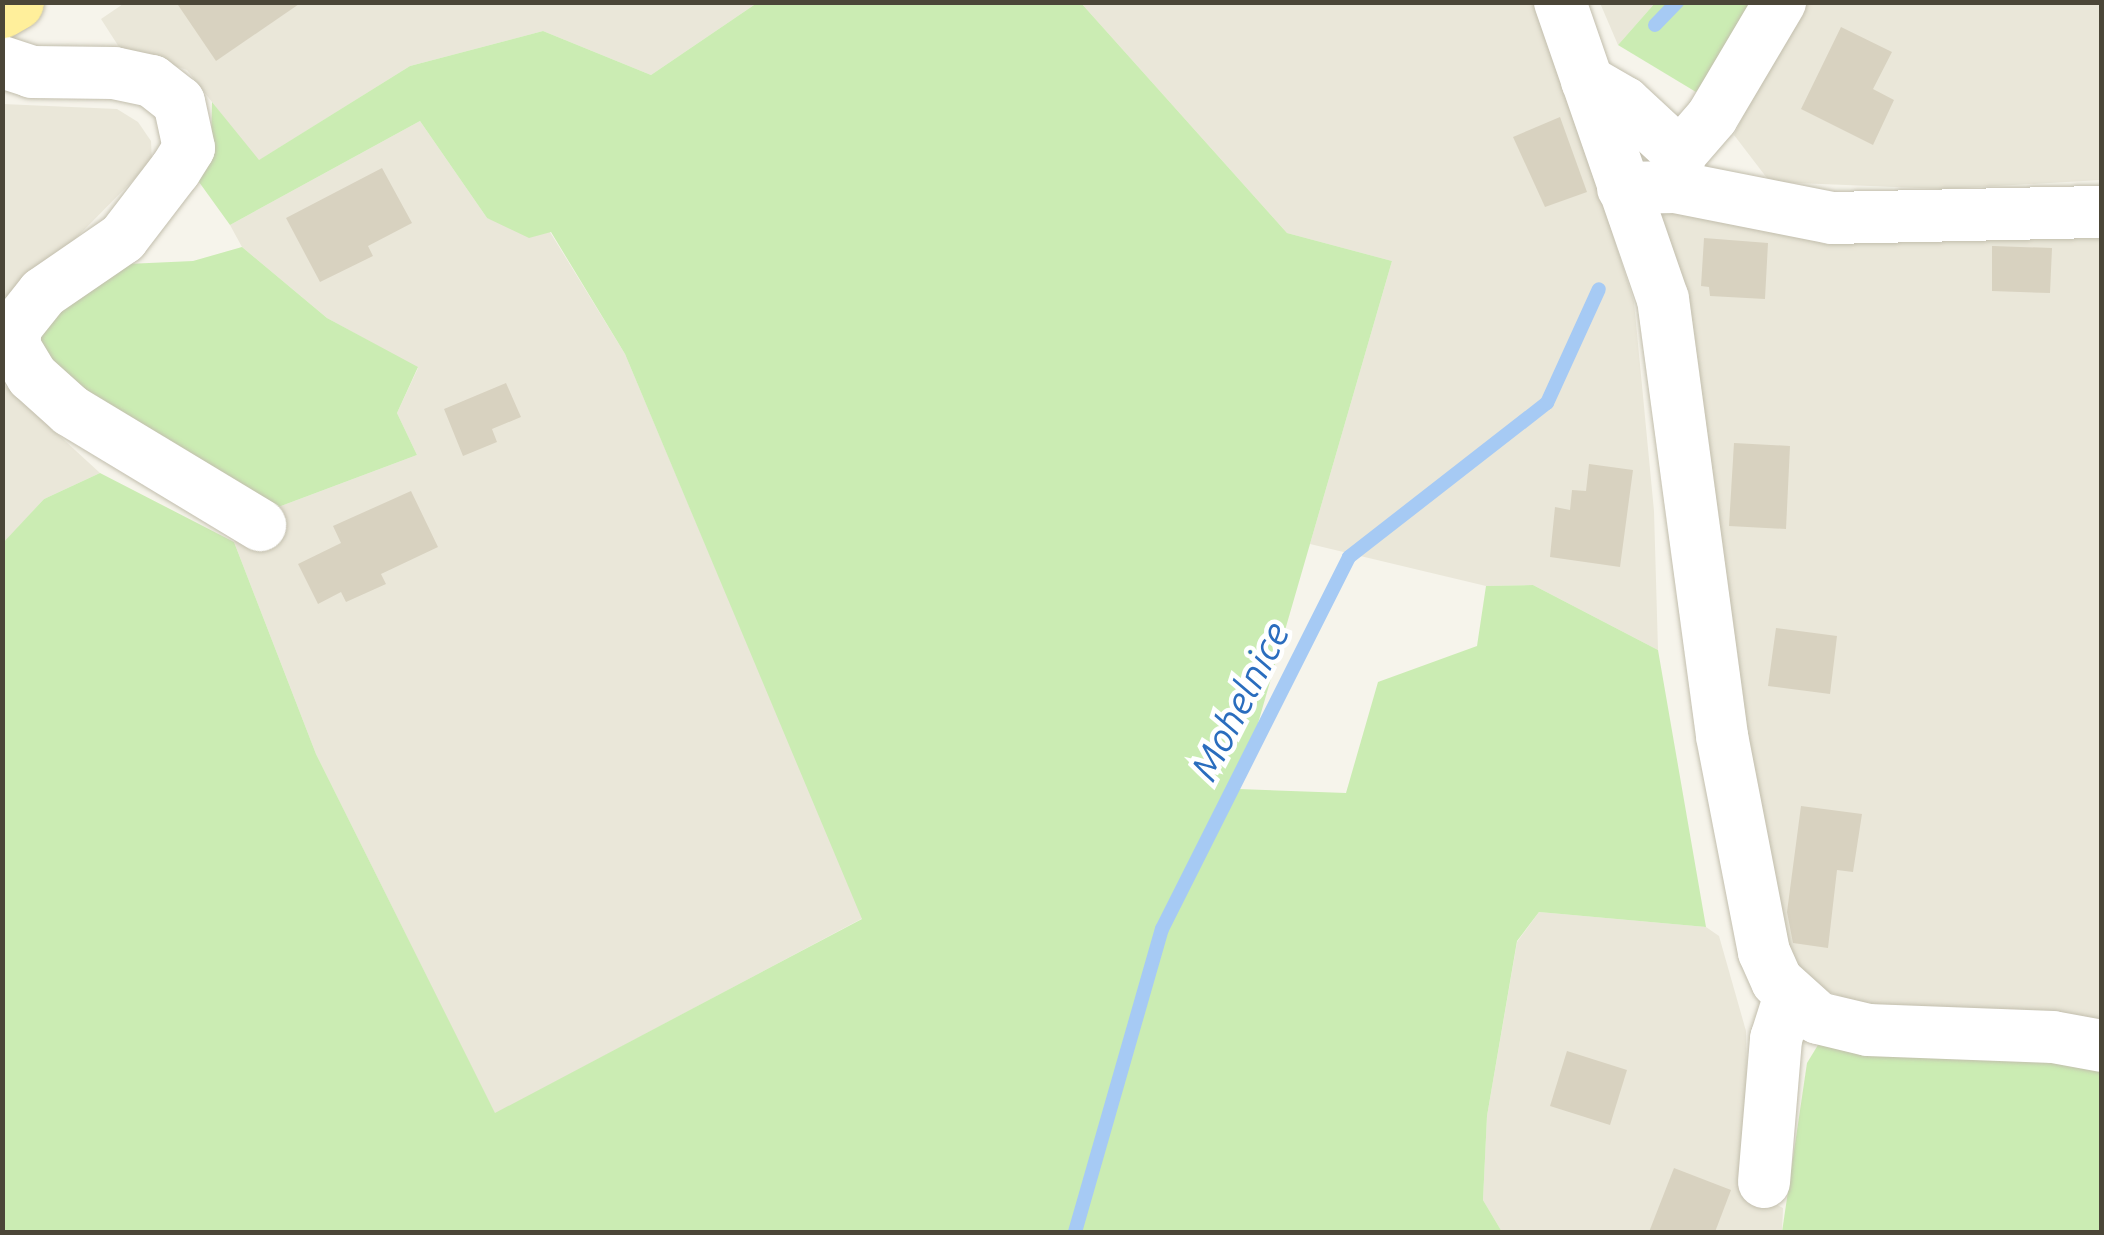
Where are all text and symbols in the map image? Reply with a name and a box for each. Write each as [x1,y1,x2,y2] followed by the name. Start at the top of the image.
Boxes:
[1181,614,1299,788] water label: Mohelnice

